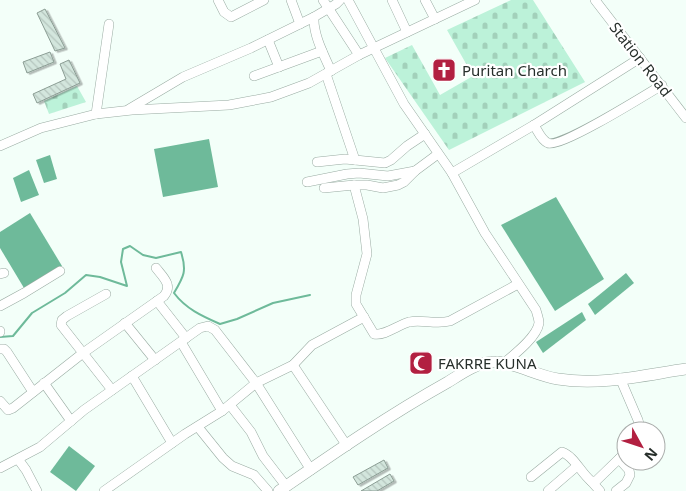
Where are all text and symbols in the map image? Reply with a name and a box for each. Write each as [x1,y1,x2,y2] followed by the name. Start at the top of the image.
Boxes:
[606,18,676,100] street label: Station Road
[431,57,457,83] church icon: Puritan Charch
[462,60,567,80] place label: Puritan Charch
[408,350,434,376] mosque icon: FAKRRE KUNA
[438,353,537,373] place label: FAKRRE KUNA
[616,421,666,471] north arrow
[640,444,662,465] text: N

